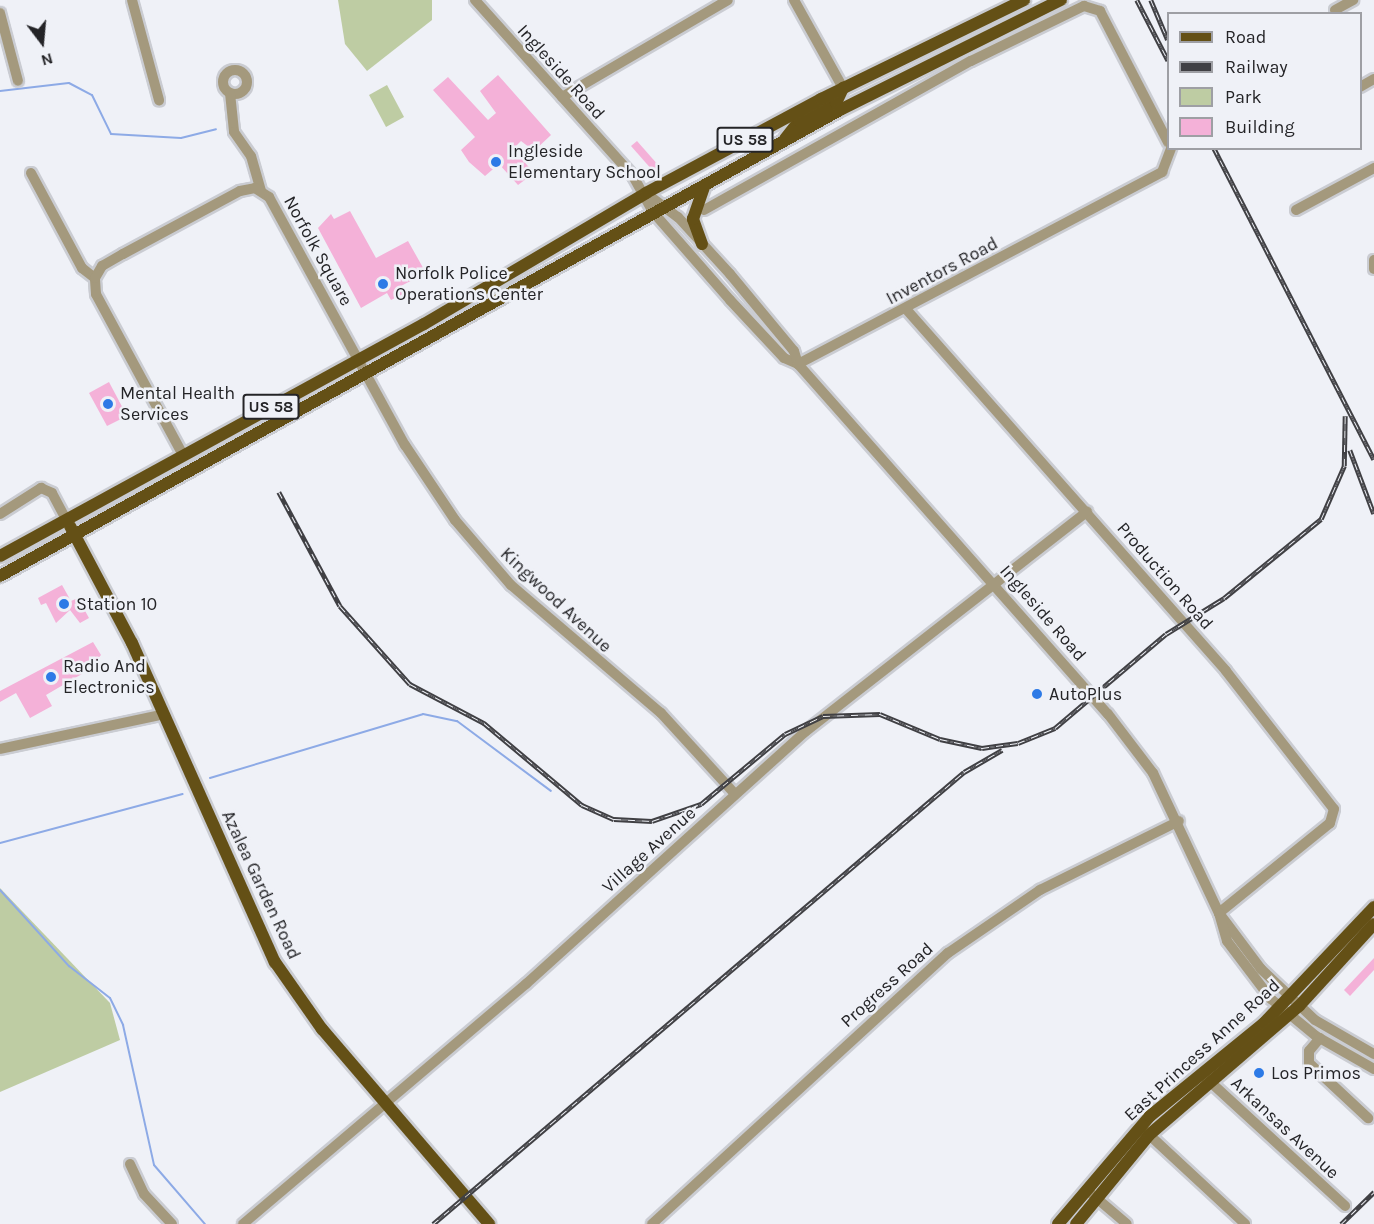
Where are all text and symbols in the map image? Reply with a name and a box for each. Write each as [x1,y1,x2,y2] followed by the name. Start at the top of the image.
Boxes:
[12,12,72,72] north arrow
[1167,12,1362,150] legend
[513,20,609,124] street label: Ingleside Road
[1225,26,1266,48] text: Road
[39,49,55,70] text: N
[1225,56,1288,78] text: Railway
[1225,86,1262,108] text: Park
[1225,116,1295,138] text: Building
[716,127,774,153] road number: US 58
[508,141,661,184] place label: Ingleside Elementary School
[489,155,503,169] marker: Ingleside Elementary School
[279,192,357,310] street label: Norfolk Square
[882,233,1002,309] street label: Inventors Road
[395,263,543,306] place label: Norfolk Police Operations Center
[376,277,390,291] marker: Norfolk Police Operations Center
[120,383,235,426] place label: Mental Health Services
[242,394,300,420] road number: US 58
[101,397,115,411] marker: Mental Health Services
[1112,518,1218,634] street label: Production Road
[496,543,616,657] street label: Kingwood Avenue
[995,560,1091,666] street label: Ingleside Road
[76,593,157,615] place label: Station 10
[57,597,71,611] marker: Station 10
[63,656,155,698] place label: Radio And Electronics
[44,670,58,684] marker: Radio And Electronics
[1049,683,1122,705] place label: AutoPlus
[1030,687,1044,701] marker: AutoPlus
[598,802,700,898] street label: Village Avenue
[217,807,305,963] street label: Azalea Garden Road
[836,938,938,1032] street label: Progress Road
[1120,974,1284,1126] street label: East Princess Anne Road
[1271,1062,1361,1084] place label: Los Primos
[1252,1066,1266,1080] marker: Los Primos
[1226,1072,1344,1184] street label: Arkansas Avenue

